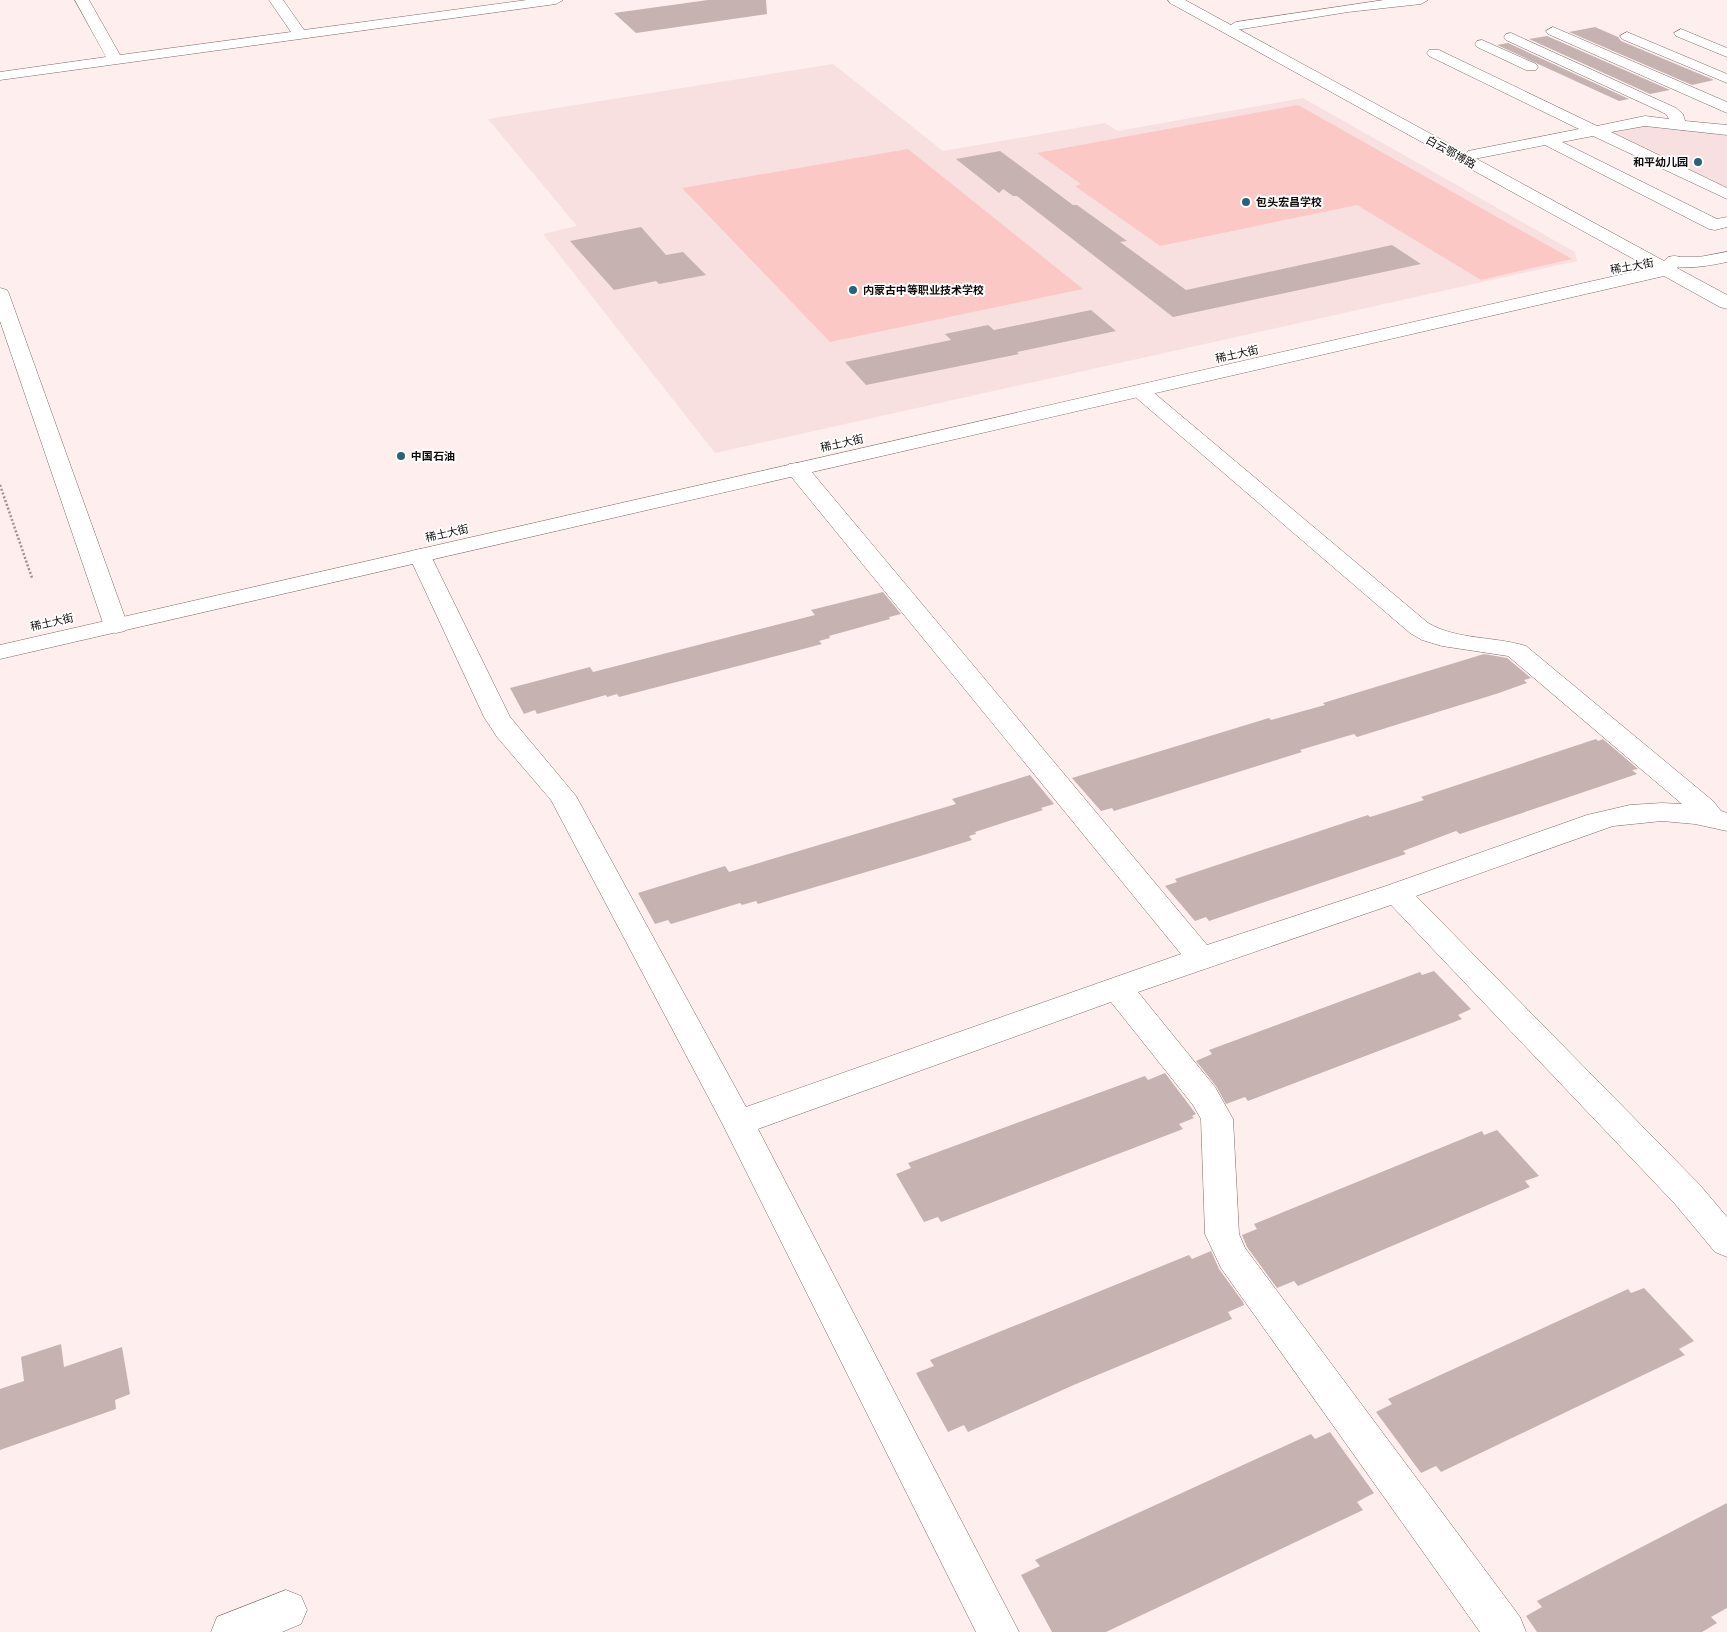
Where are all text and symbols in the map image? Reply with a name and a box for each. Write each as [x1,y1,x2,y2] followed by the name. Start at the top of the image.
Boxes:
[1424,133,1478,171] street label: 白云鄂博路
[1633,155,1688,168] place label: 和平幼儿园
[1692,156,1704,168] marker: 和平幼儿园
[1256,195,1322,208] place label: 包头宏昌学校
[1240,196,1252,208] marker: 包头宏昌学校
[1609,255,1655,276] street label: 稀土大街
[863,283,984,296] place label: 内蒙古中等职业技术学校
[847,284,859,296] marker: 内蒙古中等职业技术学校
[1214,342,1260,365] street label: 稀土大街
[819,431,865,454] street label: 稀土大街
[411,449,455,462] place label: 中国石油
[395,450,407,462] marker: 中国石油
[424,521,470,544] street label: 稀土大街
[29,610,75,633] street label: 稀土大街

